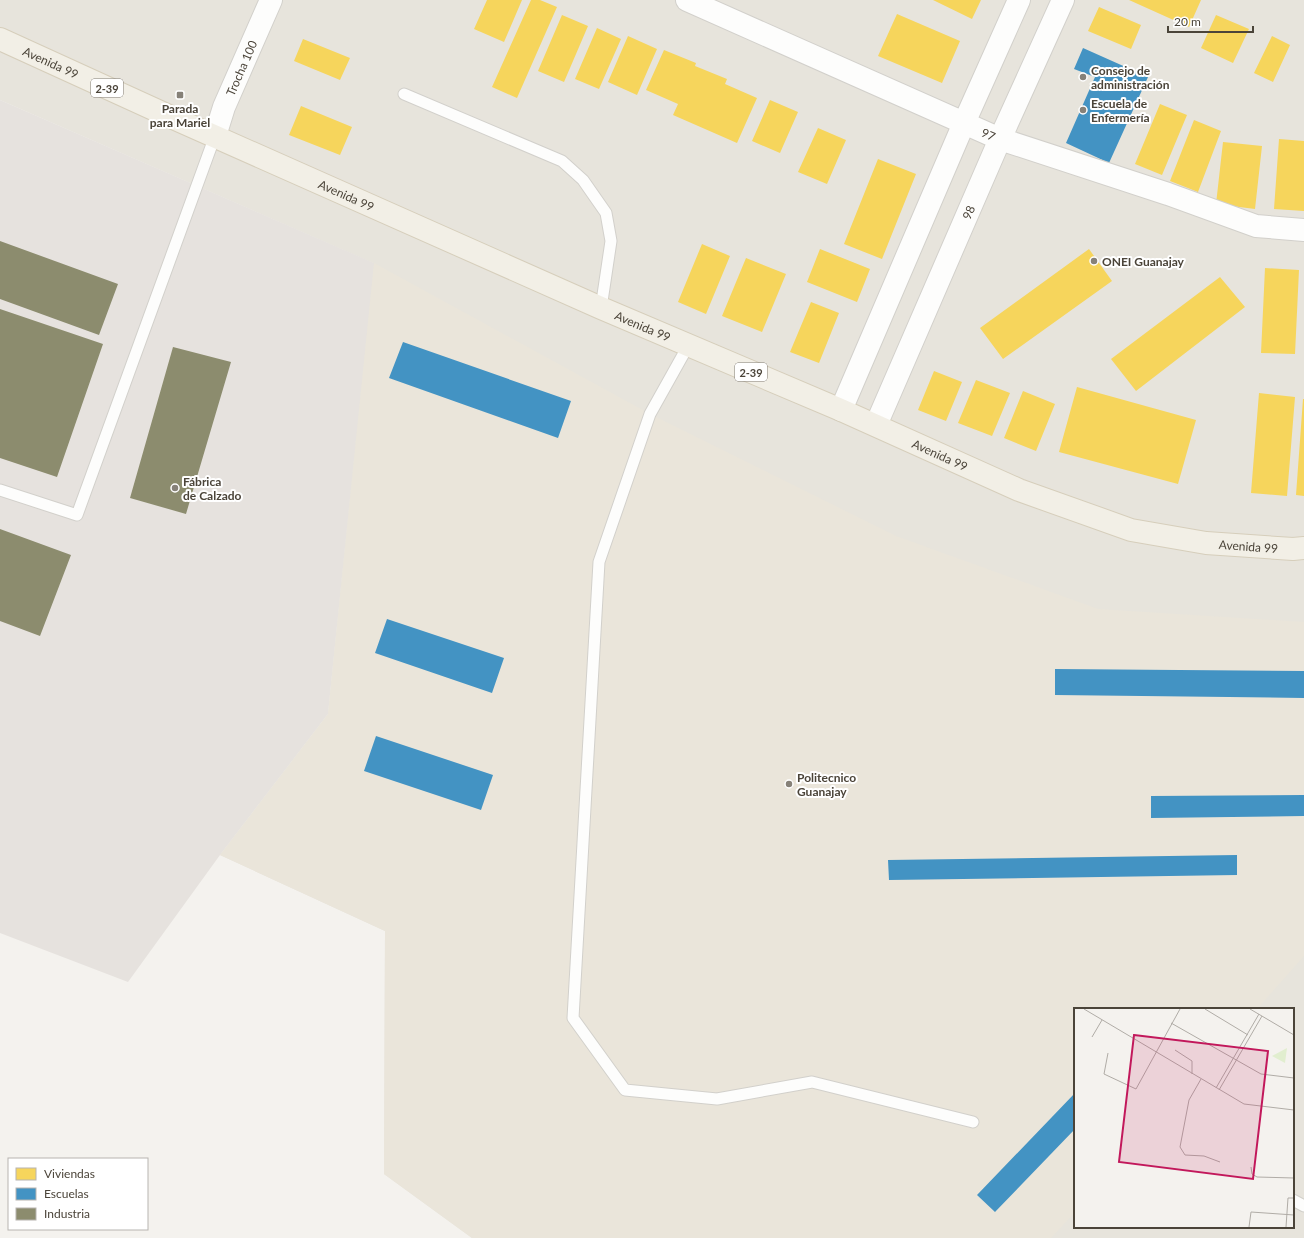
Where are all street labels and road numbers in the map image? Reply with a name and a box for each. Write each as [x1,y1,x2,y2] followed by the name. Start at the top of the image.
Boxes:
[222,38,260,98] street label: Trocha 100
[21,43,81,81] street label: Avenida 99
[91,79,123,97] road number: 2-39
[979,124,998,144] street label: 97
[316,176,377,214] street label: Avenida 99
[959,203,978,222] street label: 98
[613,307,673,344] street label: Avenida 99
[735,363,767,381] road number: 2-39
[910,436,970,474] street label: Avenida 99
[1218,536,1279,555] street label: Avenida 99

